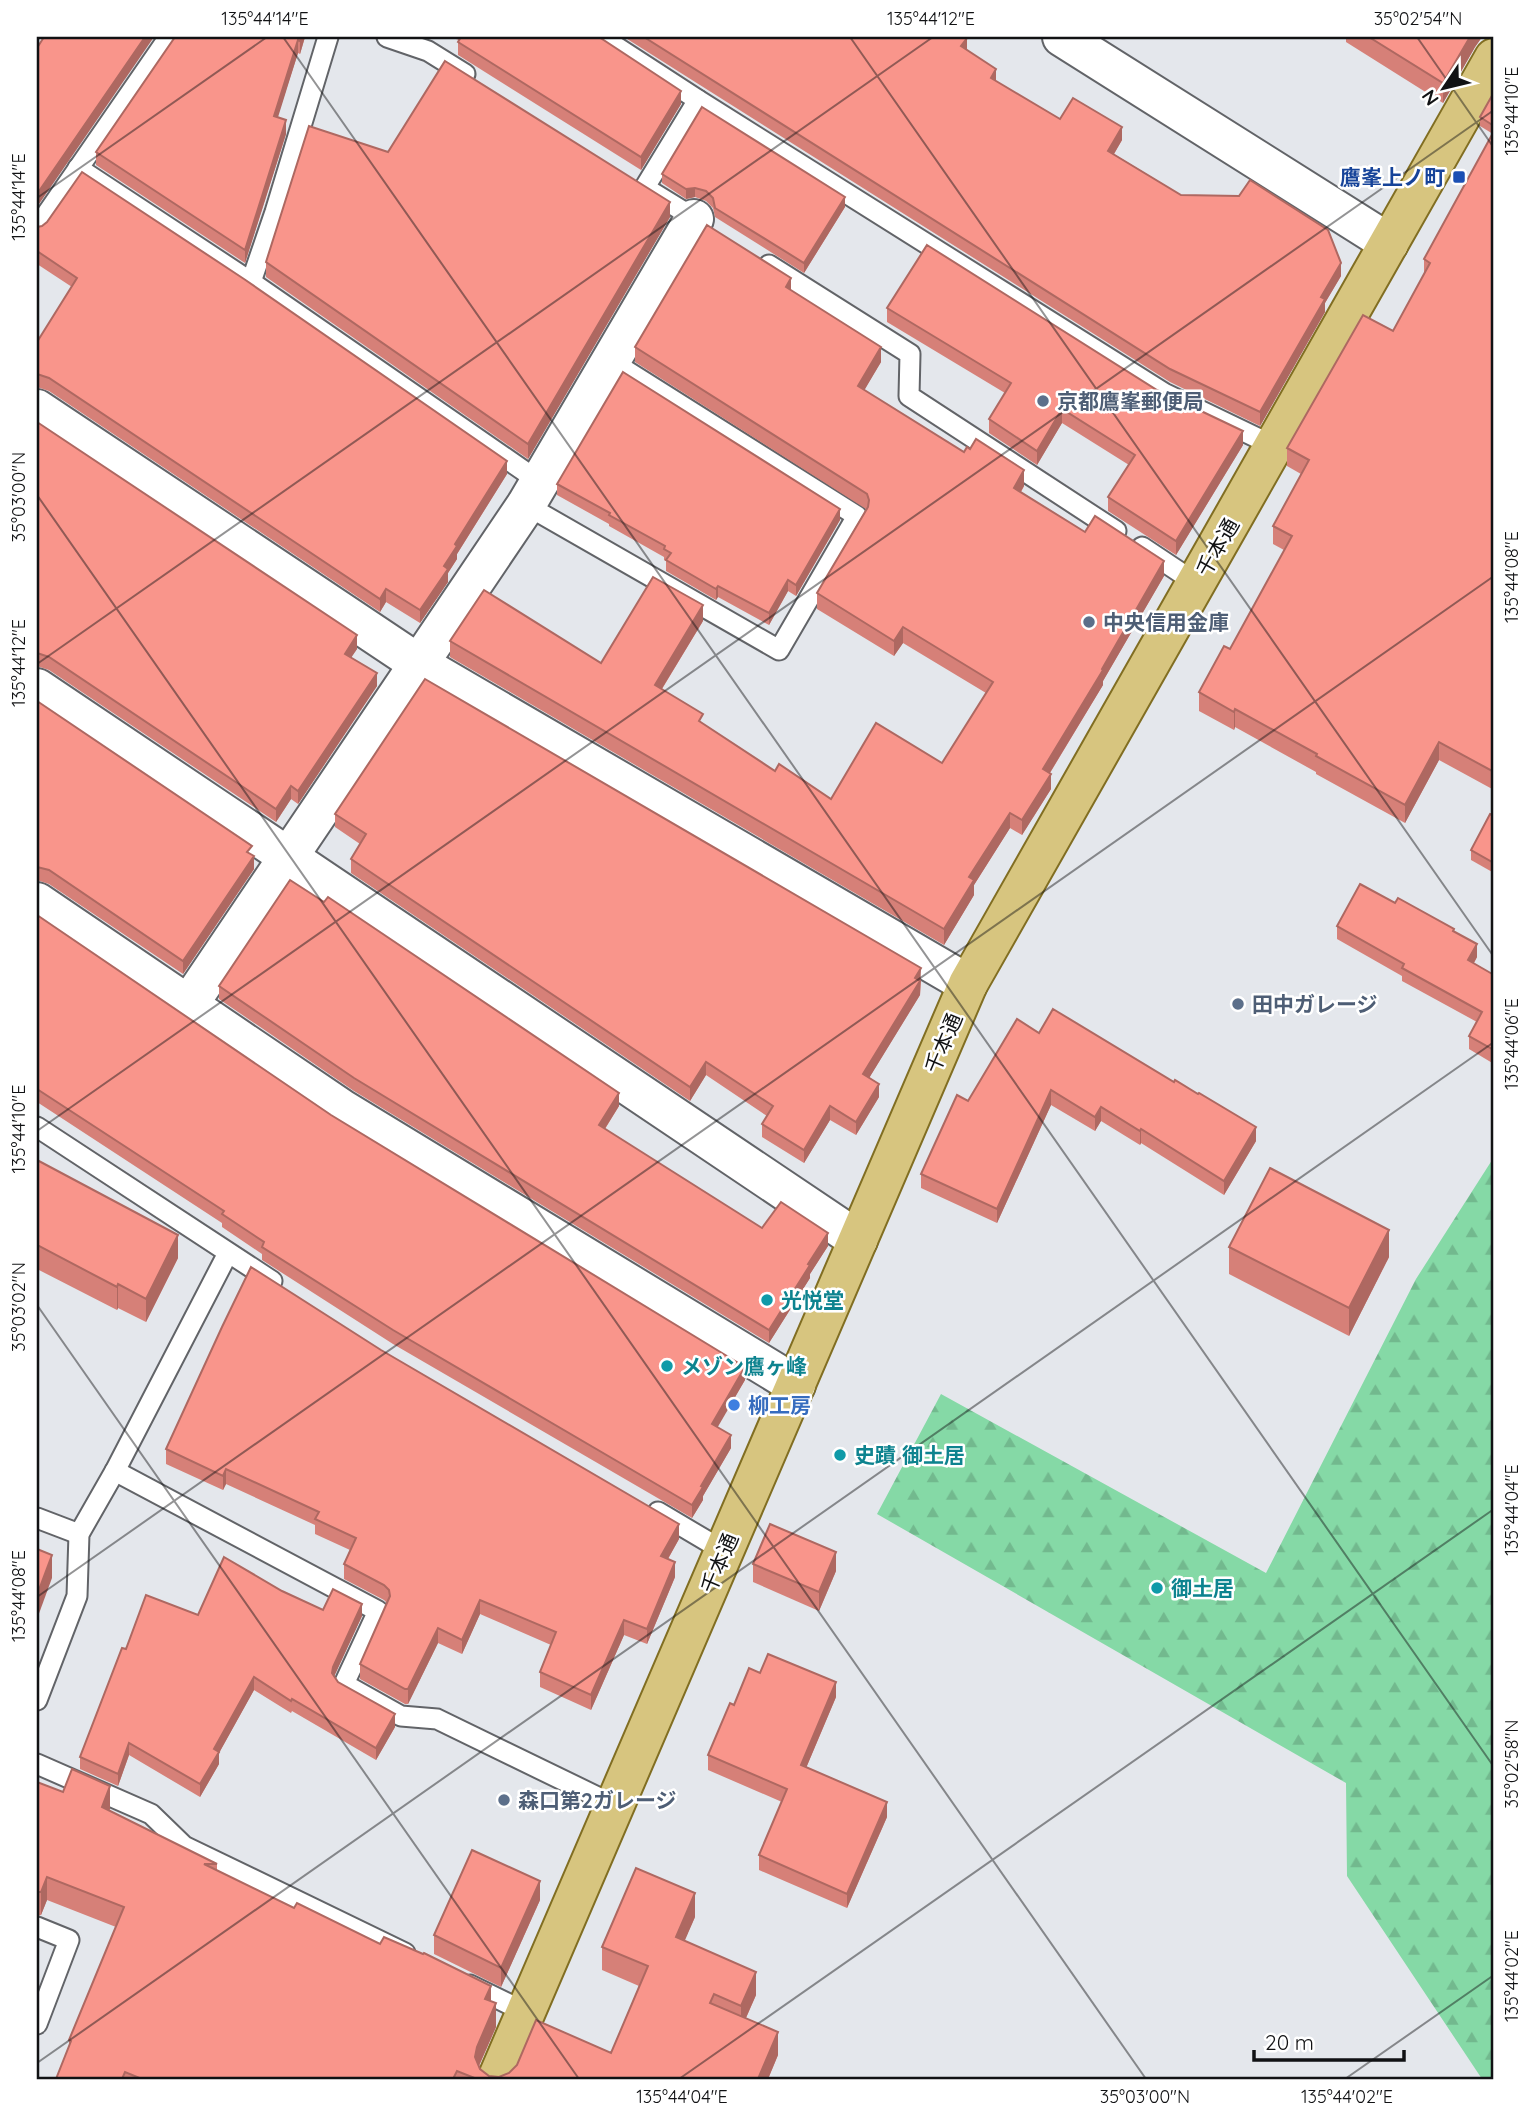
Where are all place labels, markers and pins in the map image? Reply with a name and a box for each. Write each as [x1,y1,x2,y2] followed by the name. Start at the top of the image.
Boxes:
[1340,164,1445,190] place label: 鷹峯上ノ町
[1451,169,1467,185] marker: 鷹峯上ノ町
[1057,388,1204,414] place label: 京都鷹峯郵便局
[1035,393,1051,409] marker: 京都鷹峯郵便局
[1103,609,1229,635] place label: 中央信用金庫
[1081,614,1097,630] marker: 中央信用金庫
[1252,991,1378,1017] place label: 田中ガレージ
[1230,996,1246,1012] marker: 田中ガレージ
[781,1287,844,1313] place label: 光悦堂
[759,1292,775,1308] marker: 光悦堂
[681,1353,807,1379] place label: メゾン鷹ヶ峰
[659,1358,675,1374] marker: メゾン鷹ヶ峰
[748,1392,811,1418] place label: 柳工房
[726,1397,742,1413] marker: 柳工房
[854,1442,965,1468] place label: 史蹟 御土居
[832,1447,848,1463] marker: 史蹟 御土居
[1171,1575,1234,1601] place label: 御土居
[1149,1580,1165,1596] marker: 御土居
[518,1787,677,1813] place label: 森口第2ガレージ
[496,1792,512,1808] marker: 森口第2ガレージ

